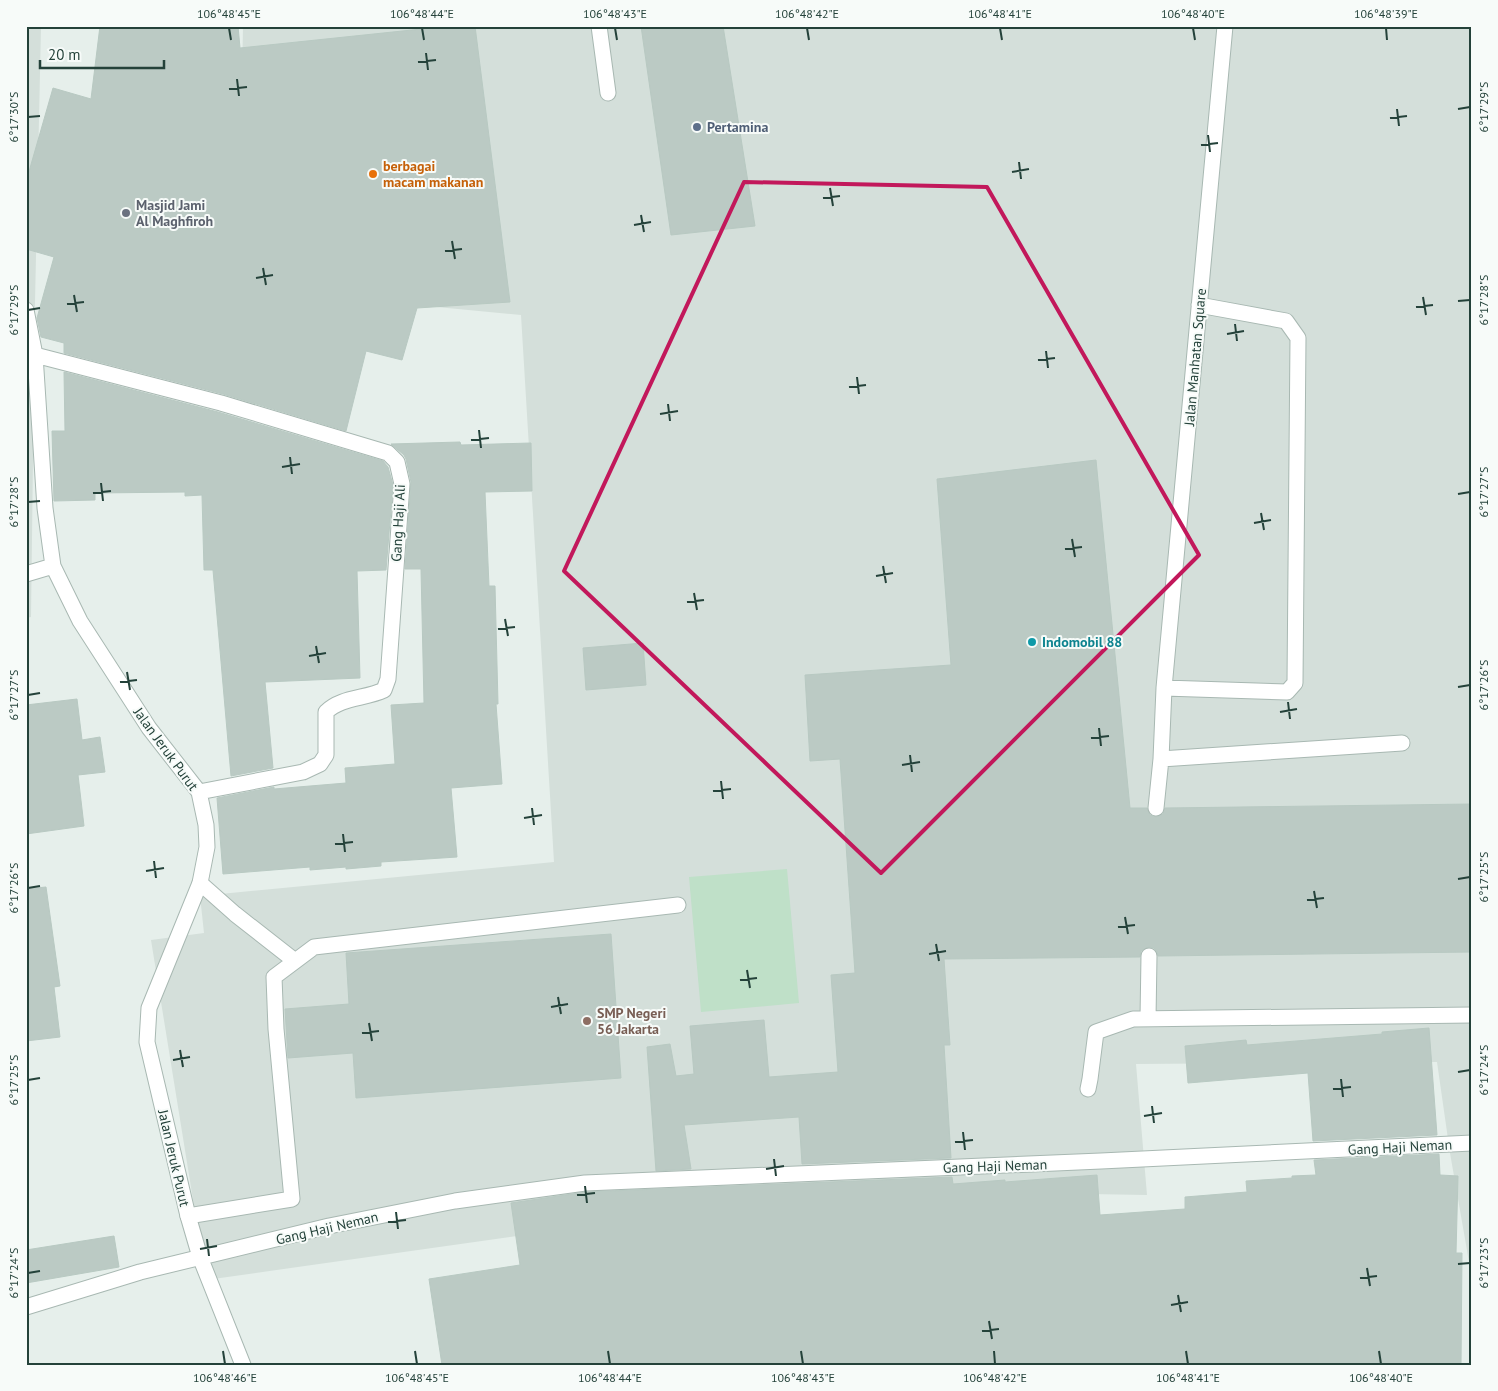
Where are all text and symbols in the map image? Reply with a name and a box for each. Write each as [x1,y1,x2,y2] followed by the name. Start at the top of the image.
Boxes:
[197,6,261,21] text: 106°48'45"E
[390,6,454,21] text: 106°48'44"E
[583,6,647,21] text: 106°48'43"E
[775,6,839,21] text: 106°48'42"E
[968,6,1032,21] text: 106°48'41"E
[1161,6,1225,21] text: 106°48'40"E
[1354,6,1418,21] text: 106°48'39"E
[40,38,164,70] scale bar
[48,45,81,64] text: 20 m
[1476,82,1491,132] text: 6°17'29"S
[6,92,21,142] text: 6°17'30"S
[707,118,768,136] place label: Pertamina
[691,121,703,133] marker: Pertamina
[383,157,483,191] place label: berbagai macam makanan
[367,168,379,180] marker: berbagai macam makanan
[136,196,213,230] place label: Masjid Jami Al Maghfiroh
[120,207,132,219] marker: Masjid Jami Al Maghfiroh
[1476,275,1491,325] text: 6°17'28"S
[6,285,21,335] text: 6°17'29"S
[1180,287,1210,428] street label: Jalan Manhatan Square
[1476,467,1491,517] text: 6°17'27"S
[6,477,21,527] text: 6°17'28"S
[387,484,409,562] street label: Gang Haji Ali
[1042,633,1122,651] place label: Indomobil 88
[1026,636,1038,648] marker: Indomobil 88
[1476,660,1491,710] text: 6°17'26"S
[6,670,21,720] text: 6°17'27"S
[129,703,202,794] street label: Jalan Jeruk Purut
[1476,852,1491,902] text: 6°17'25"S
[6,863,21,913] text: 6°17'26"S
[597,1004,666,1038] place label: SMP Negeri 56 Jakarta
[581,1015,593,1027] marker: SMP Negeri 56 Jakarta
[1476,1045,1491,1095] text: 6°17'24"S
[6,1055,21,1105] text: 6°17'25"S
[154,1107,194,1208] street label: Jalan Jeruk Purut
[1347,1135,1453,1159] street label: Gang Haji Neman
[942,1155,1048,1177] street label: Gang Haji Neman
[274,1207,380,1249] street label: Gang Haji Neman
[1476,1238,1491,1288] text: 6°17'23"S
[6,1248,21,1298] text: 6°17'24"S
[193,1370,257,1385] text: 106°48'46"E
[385,1370,449,1385] text: 106°48'45"E
[578,1370,642,1385] text: 106°48'44"E
[771,1370,835,1385] text: 106°48'43"E
[963,1370,1027,1385] text: 106°48'42"E
[1156,1370,1220,1385] text: 106°48'41"E
[1349,1370,1413,1385] text: 106°48'40"E

